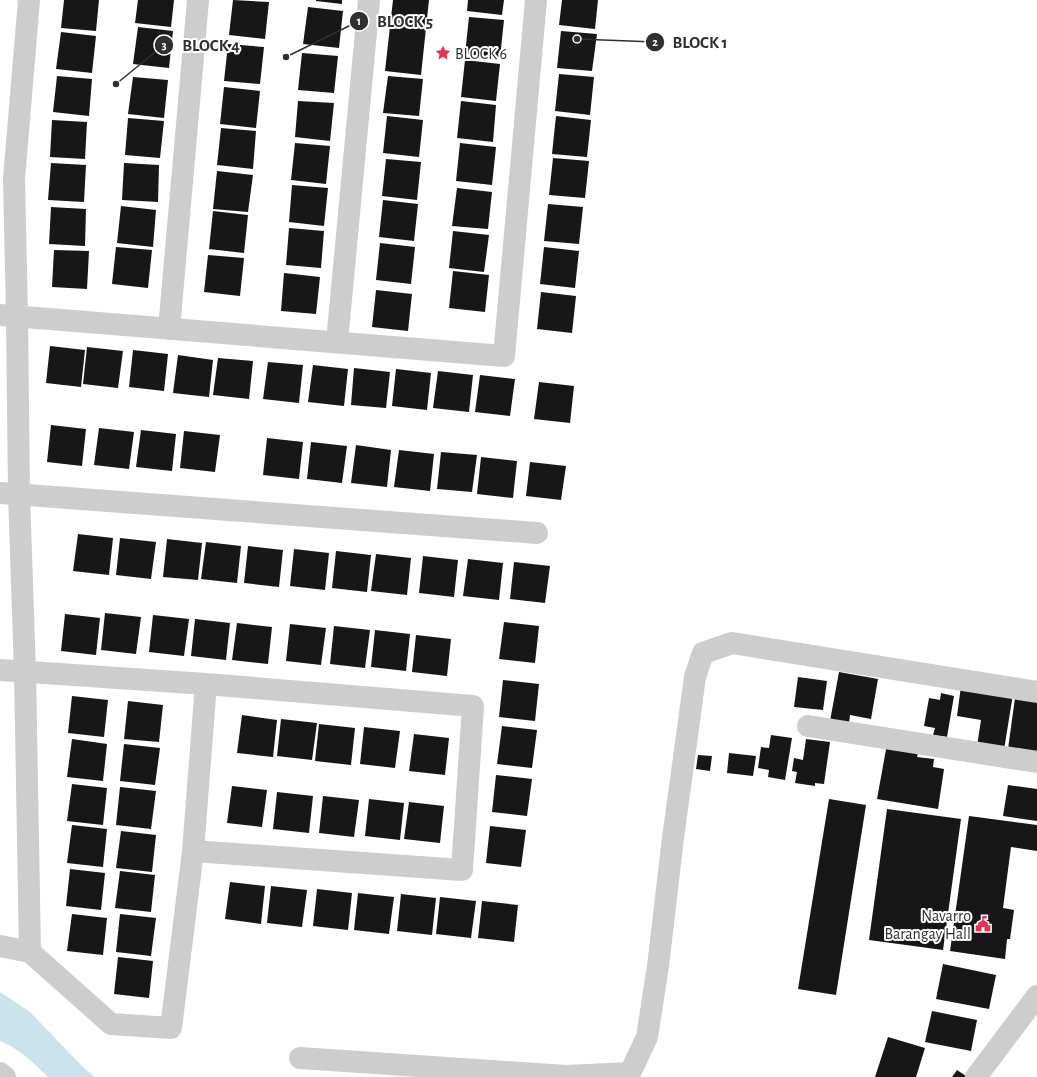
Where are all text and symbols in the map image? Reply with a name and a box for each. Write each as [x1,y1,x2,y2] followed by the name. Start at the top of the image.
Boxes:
[349,6,441,35] callout: BLOCK 5
[377,13,433,30] text: BLOCK 5
[357,15,361,27] text: 1
[645,28,736,57] callout: BLOCK 1
[154,30,248,59] callout: BLOCK 4
[672,34,728,51] text: BLOCK 1
[652,36,658,48] text: 2
[182,37,240,54] text: BLOCK 4
[161,39,167,51] text: 3
[434,44,452,62] place icon: BLOCK 6
[455,46,507,62] place label: BLOCK 6
[885,908,971,943] place label: Navarro Barangay Hall
[974,915,992,933] public building icon: Navarro Barangay Hall

